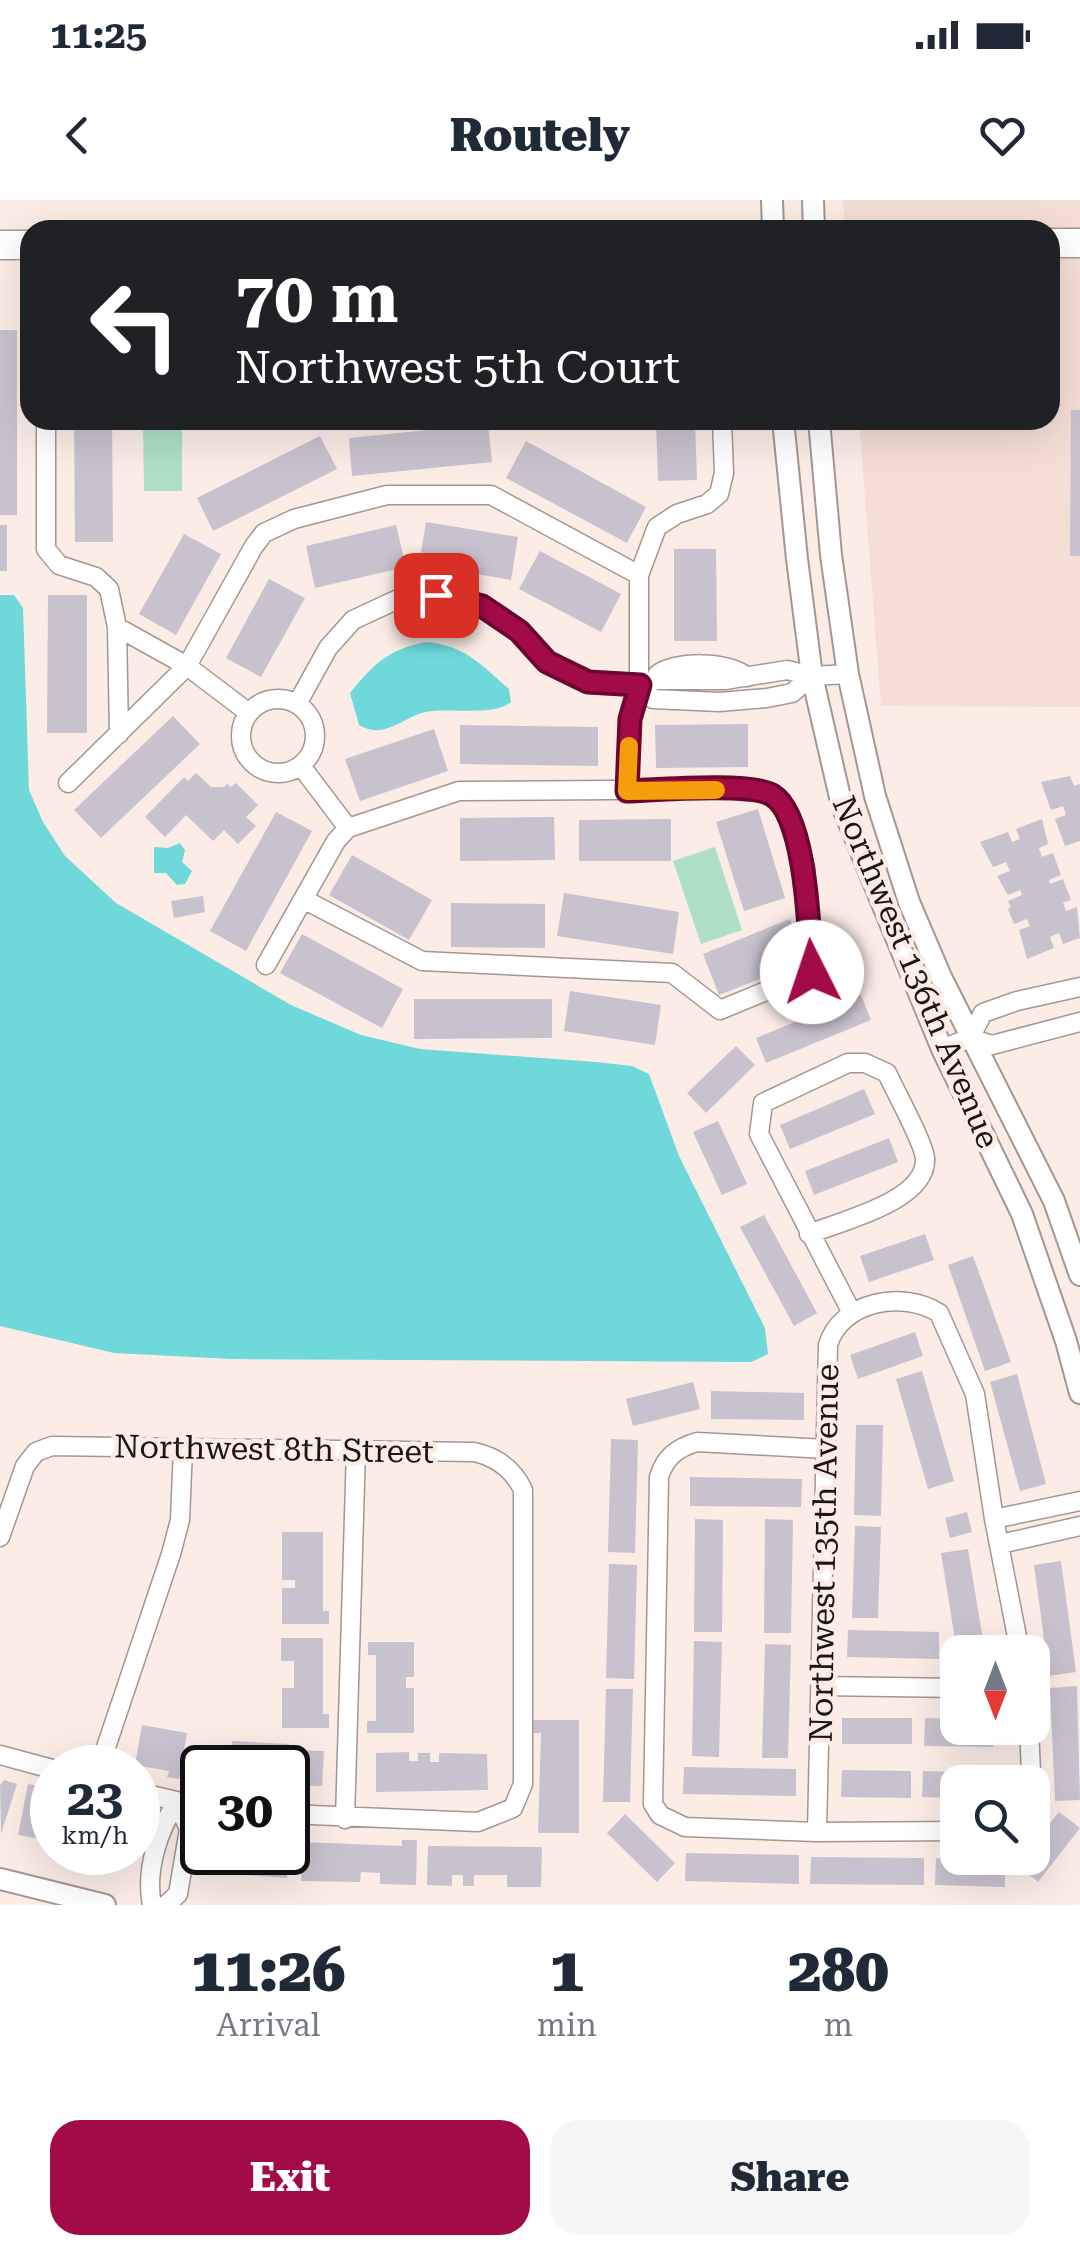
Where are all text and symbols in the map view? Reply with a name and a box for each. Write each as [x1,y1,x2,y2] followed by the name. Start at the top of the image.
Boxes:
[50,13,147,57] text: 11:25
[50,108,105,163] icon: back
[975,108,1030,163] icon: heart
[450,109,630,162] text: Routely
[235,257,399,339] text: 70 m
[70,260,200,390] icon: left
[235,341,680,394] text: Northwest 5th Court
[394,553,479,638] pin
[409,568,464,623] icon: arrive
[825,790,1007,1154] street label: Northwest 136th Avenue
[760,920,864,1024] position arrow
[802,1363,846,1743] street label: Northwest 135th Avenue
[114,1427,434,1471] street label: Northwest 8th Street
[940,1635,1050,1745] north arrow
[940,1635,1050,1875] map controls
[180,1745,310,1875] speed limit sign: 30
[940,1765,1050,1875] button: search
[67,1769,123,1827] text: 23
[62,1821,128,1850] text: km/h
[191,1935,346,2006] text: 11:26
[550,1935,584,2006] text: 1
[788,1935,889,2006] text: 280
[216,2006,320,2044] text: Arrival
[537,2006,597,2044] text: min
[824,2006,853,2044] text: m
[50,2120,530,2235] button: Exit
[550,2120,1030,2235] button: Share

